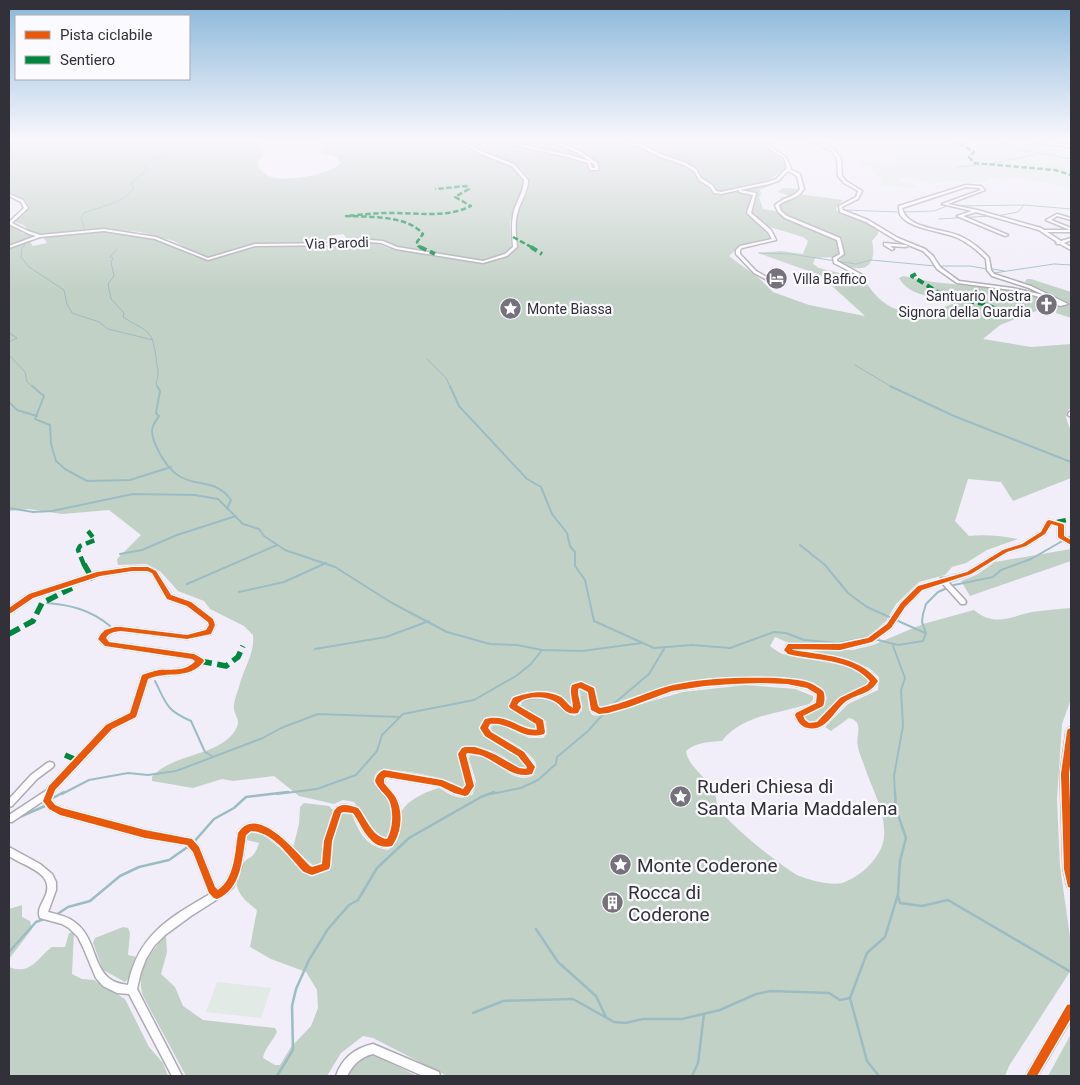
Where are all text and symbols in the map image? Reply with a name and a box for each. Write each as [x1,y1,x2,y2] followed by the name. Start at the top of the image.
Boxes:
[15,15,190,80] legend
[60,26,153,44] text: Pista ciclabile
[60,51,115,69] text: Sentiero
[305,234,369,252] street label: Via Parodi
[765,267,789,291] hotel icon: Villa Baffico
[793,271,867,287] place label: Villa Baffico
[899,288,1031,320] place label: Santuario Nostra Signora della Guardia
[1035,292,1059,316] church icon: Santuario Nostra Signora della Guardia
[499,297,523,321] place icon: Monte Biassa
[527,301,612,317] place label: Monte Biassa
[697,775,898,820] place label: Ruderi Chiesa di Santa Maria Maddalena
[669,785,693,809] place icon: Ruderi Chiesa di Santa Maria Maddalena
[609,853,633,877] place icon: Monte Coderone
[637,854,778,877] place label: Monte Coderone
[628,881,710,926] place label: Rocca di Coderone
[600,891,624,915] building icon: Rocca di Coderone

